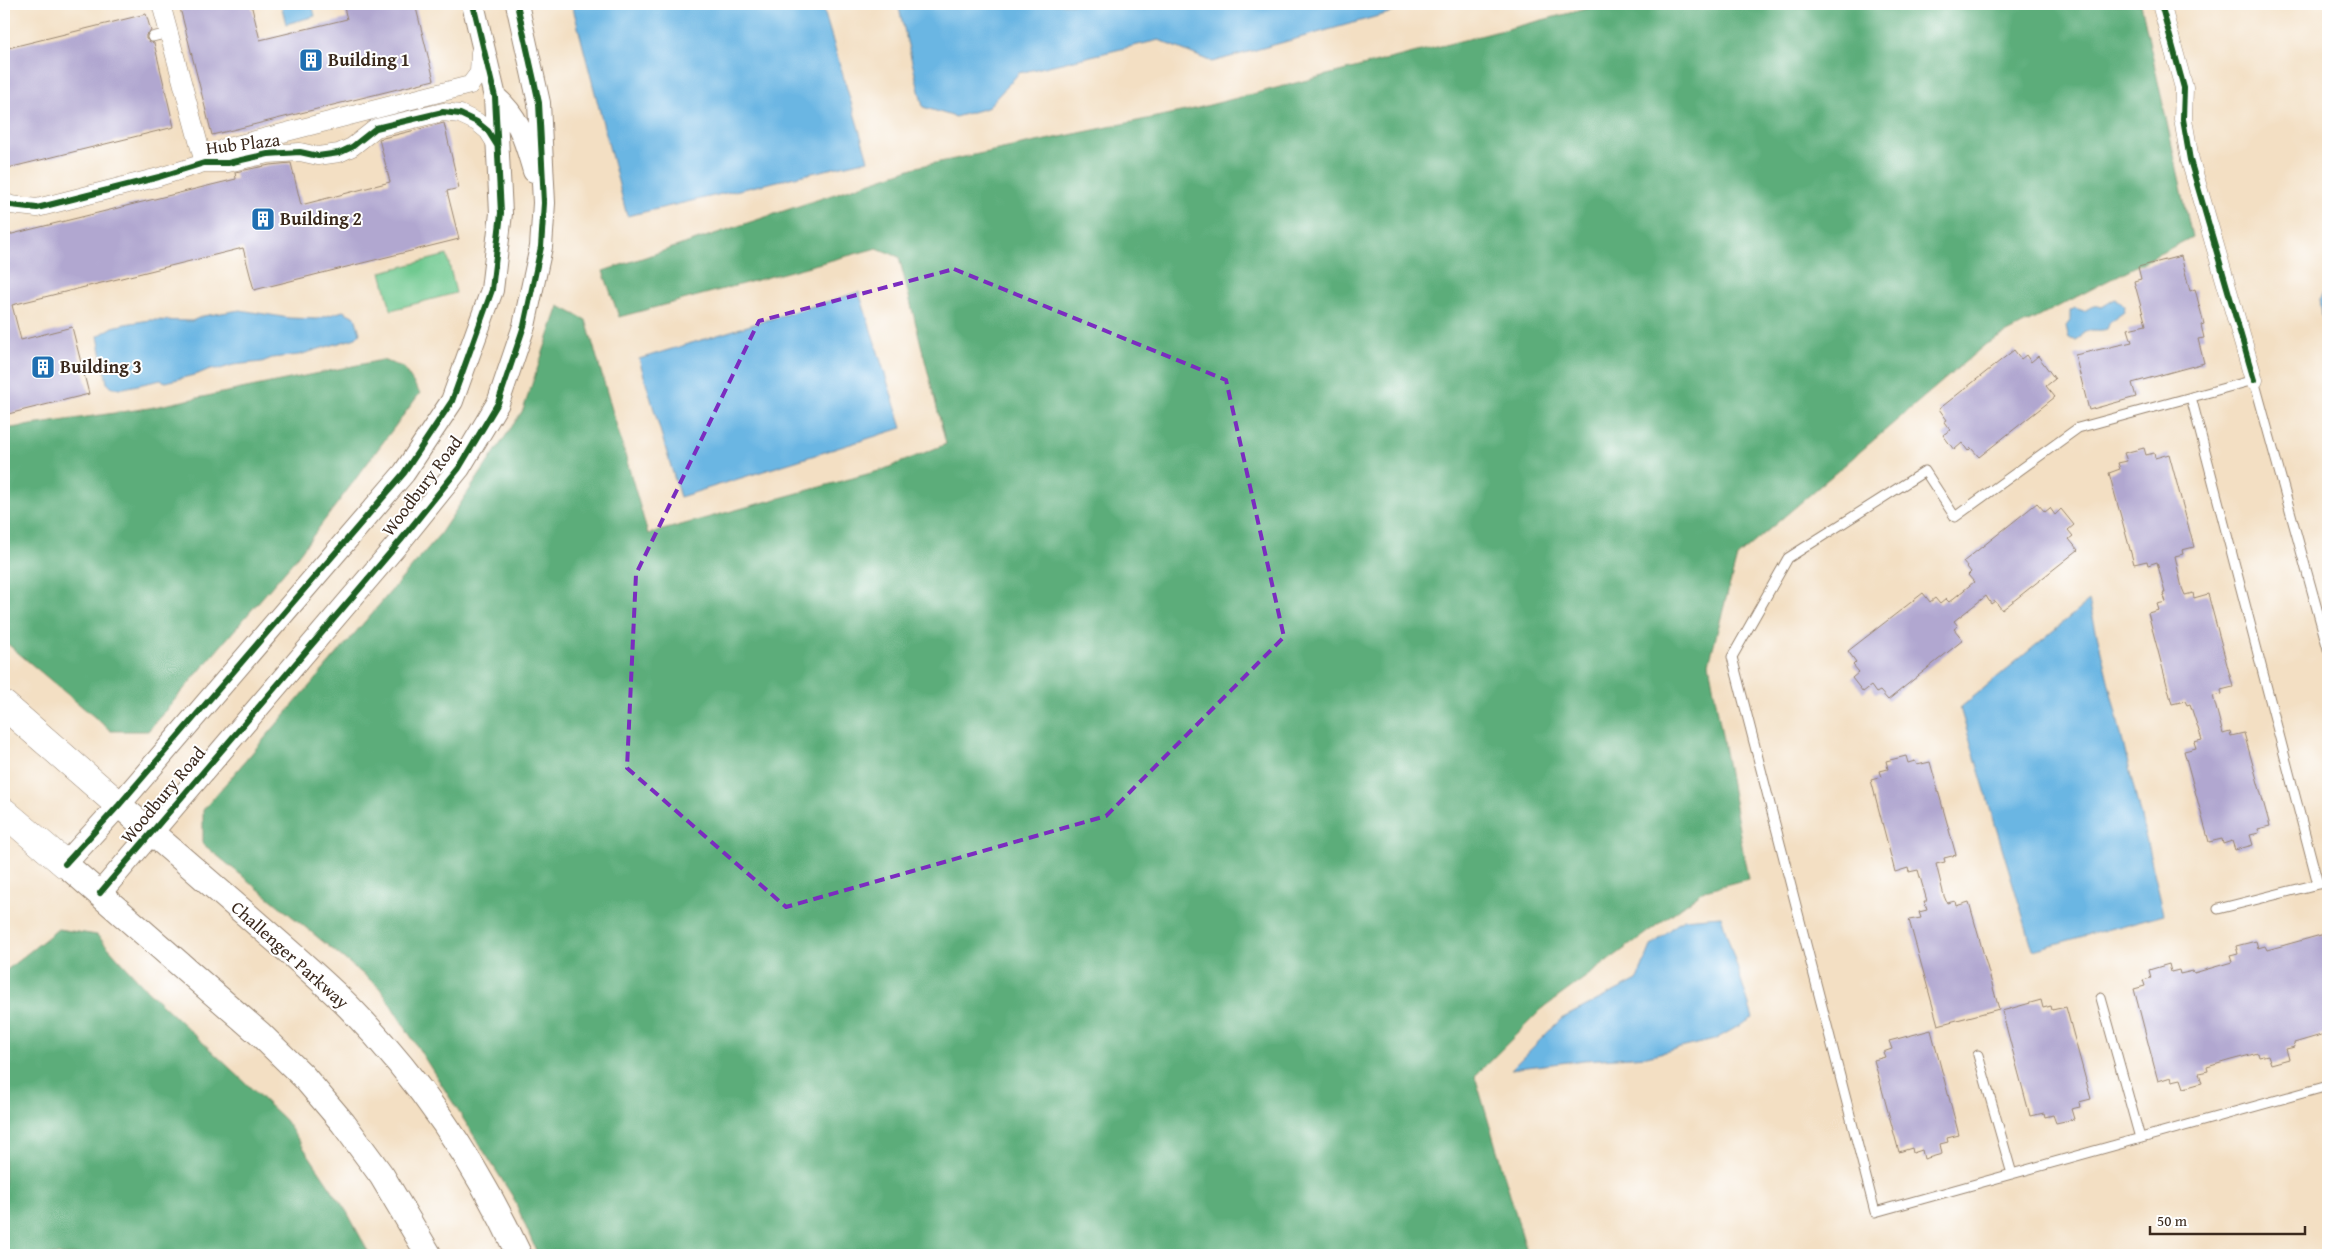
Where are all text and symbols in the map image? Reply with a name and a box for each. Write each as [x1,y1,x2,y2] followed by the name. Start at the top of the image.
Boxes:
[328,46,410,73] place label: Building 1
[298,47,324,73] building icon: Building 1
[204,126,282,161] street label: Hub Plaza
[280,205,362,232] place label: Building 2
[250,206,276,232] building icon: Building 2
[60,353,142,380] place label: Building 3
[30,354,56,380] building icon: Building 3
[375,429,469,542] street label: Woodbury Road
[114,740,212,849] street label: Woodbury Road
[225,894,355,1015] street label: Challenger Parkway
[2150,1204,2304,1236] scale bar
[2157,1210,2188,1231] text: 50 m

